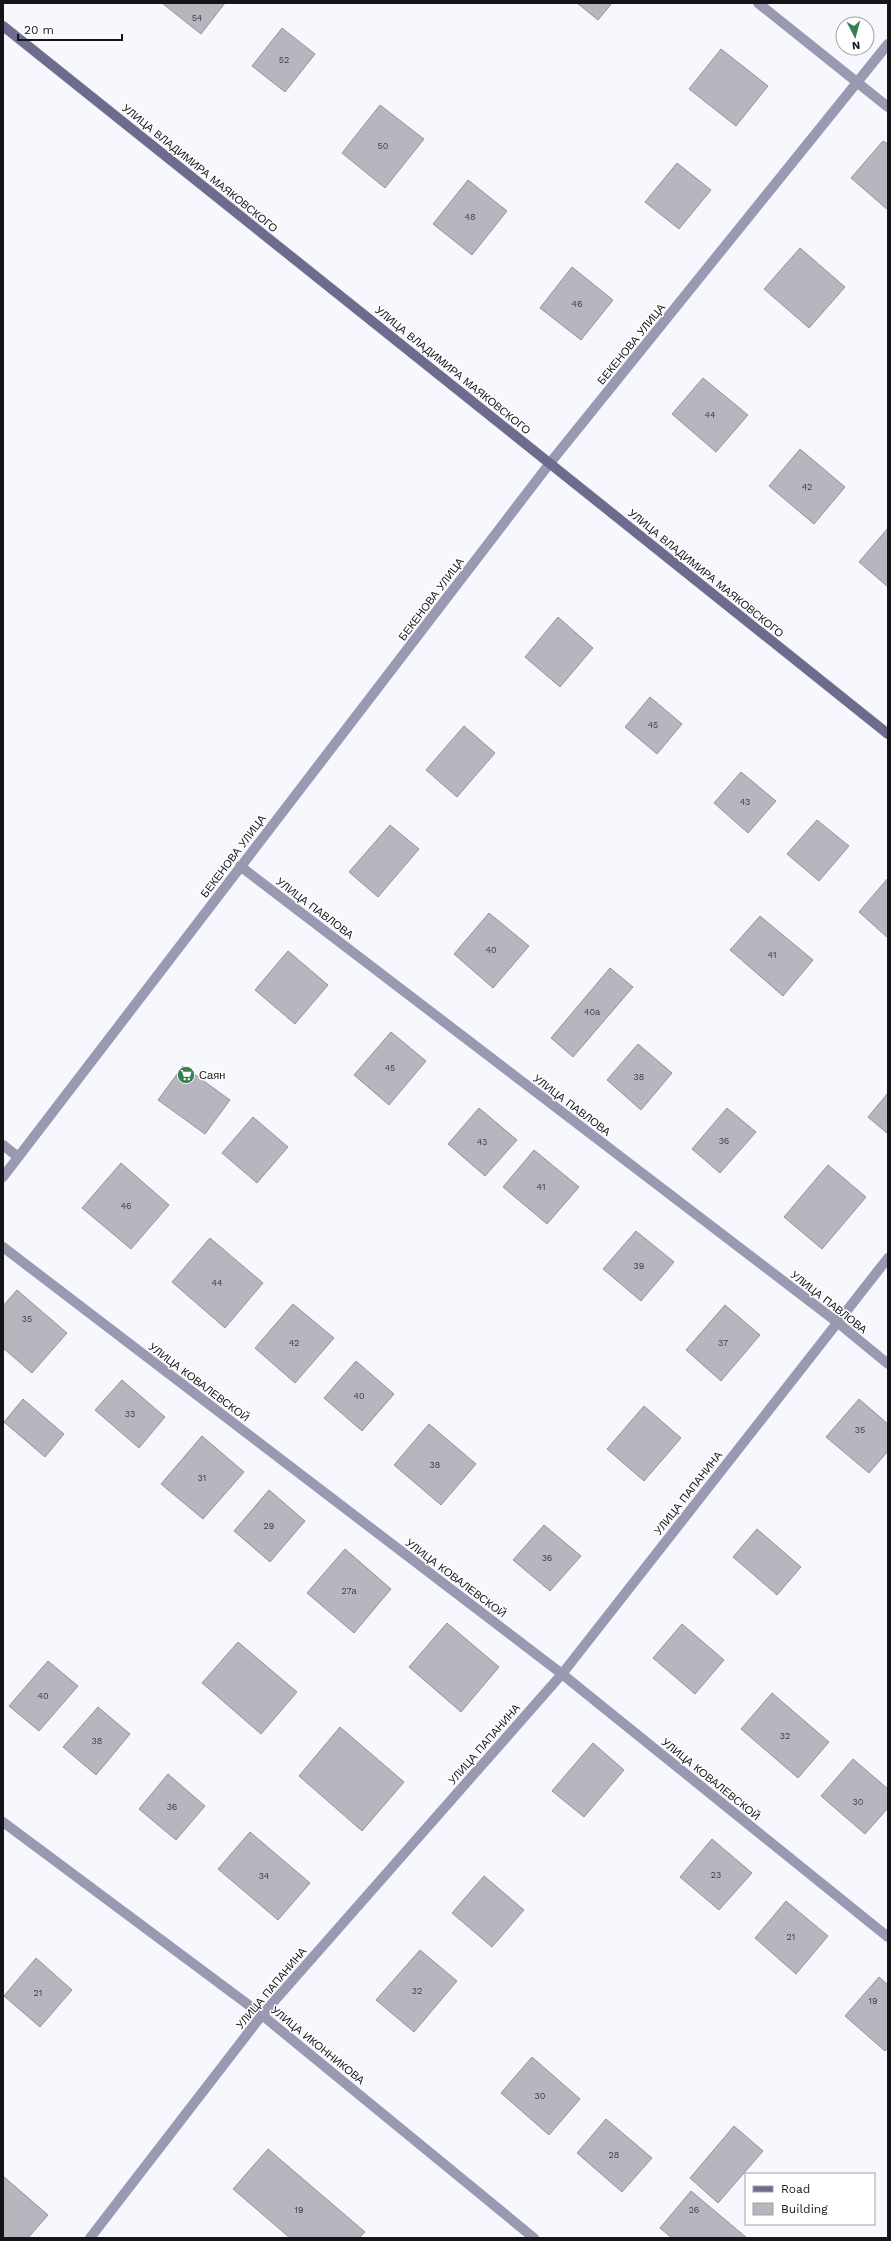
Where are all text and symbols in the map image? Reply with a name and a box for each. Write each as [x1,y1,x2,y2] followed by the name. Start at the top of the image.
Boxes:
[192,13,203,23] house number: 54
[18,16,122,42] scale bar
[835,16,875,56] north arrow
[24,23,54,37] text: 20 m
[851,39,861,52] text: N
[279,55,289,65] house number: 52
[119,102,280,235] street label: УЛИЦА ВЛАДИМИРА МАЯКОВСКОГО
[378,141,389,151] house number: 50
[464,212,476,222] house number: 48
[572,299,582,309] house number: 46
[595,301,668,387] street label: БЕКЕНОВА УЛИЦА
[372,304,533,437] street label: УЛИЦА ВЛАДИМИРА МАЯКОВСКОГО
[705,410,716,420] house number: 44
[802,482,812,492] house number: 42
[625,507,786,640] street label: УЛИЦА ВЛАДИМИРА МАЯКОВСКОГО
[396,555,467,643] street label: БЕКЕНОВА УЛИЦА
[648,720,658,730] house number: 45
[740,797,750,807] house number: 43
[198,812,269,900] street label: БЕКЕНОВА УЛИЦА
[273,875,356,942] street label: УЛИЦА ПАВЛОВА
[485,945,497,955] house number: 40
[768,950,776,960] house number: 41
[584,1007,600,1017] house number: 40а
[385,1063,395,1073] house number: 45
[176,1065,196,1085] supermarket icon: Саян
[199,1069,225,1082] place label: Саян
[530,1072,613,1139] street label: УЛИЦА ПАВЛОВА
[634,1072,644,1082] house number: 38
[719,1136,729,1146] house number: 36
[477,1137,487,1147] house number: 43
[537,1182,545,1192] house number: 41
[121,1201,131,1211] house number: 46
[634,1261,644,1271] house number: 39
[788,1268,870,1337] street label: УЛИЦА ПАВЛОВА
[212,1278,223,1288] house number: 44
[22,1314,32,1324] house number: 35
[289,1338,299,1348] house number: 42
[718,1338,728,1348] house number: 37
[146,1340,252,1424] street label: УЛИЦА КОВАЛЕВСКОЙ
[353,1391,365,1401] house number: 40
[125,1409,135,1419] house number: 33
[855,1425,865,1435] house number: 35
[652,1448,725,1538] street label: УЛИЦА ПАПАНИНА
[430,1460,440,1470] house number: 38
[198,1473,206,1483] house number: 31
[264,1521,274,1531] house number: 29
[403,1536,509,1620] street label: УЛИЦА КОВАЛЕВСКОЙ
[542,1553,552,1563] house number: 36
[341,1586,357,1596] house number: 27а
[37,1691,49,1701] house number: 40
[446,1701,523,1787] street label: УЛИЦА ПАПАНИНА
[780,1731,790,1741] house number: 32
[92,1736,102,1746] house number: 38
[659,1736,762,1823] street label: УЛИЦА КОВАЛЕВСКОЙ
[853,1797,864,1807] house number: 30
[167,1802,177,1812] house number: 36
[711,1870,721,1880] house number: 23
[259,1871,270,1881] house number: 34
[787,1932,795,1942] house number: 21
[233,1944,310,2032] street label: УЛИЦА ПАПАНИНА
[412,1986,422,1996] house number: 32
[34,1988,42,1998] house number: 21
[868,1996,878,2006] house number: 19
[268,2004,368,2088] street label: УЛИЦА ИКОННИКОВА
[535,2091,546,2101] house number: 30
[609,2150,619,2160] house number: 28
[745,2173,875,2225] legend
[781,2182,810,2196] text: Road
[781,2202,828,2216] text: Building
[294,2205,304,2215] house number: 19
[689,2205,699,2215] house number: 26

